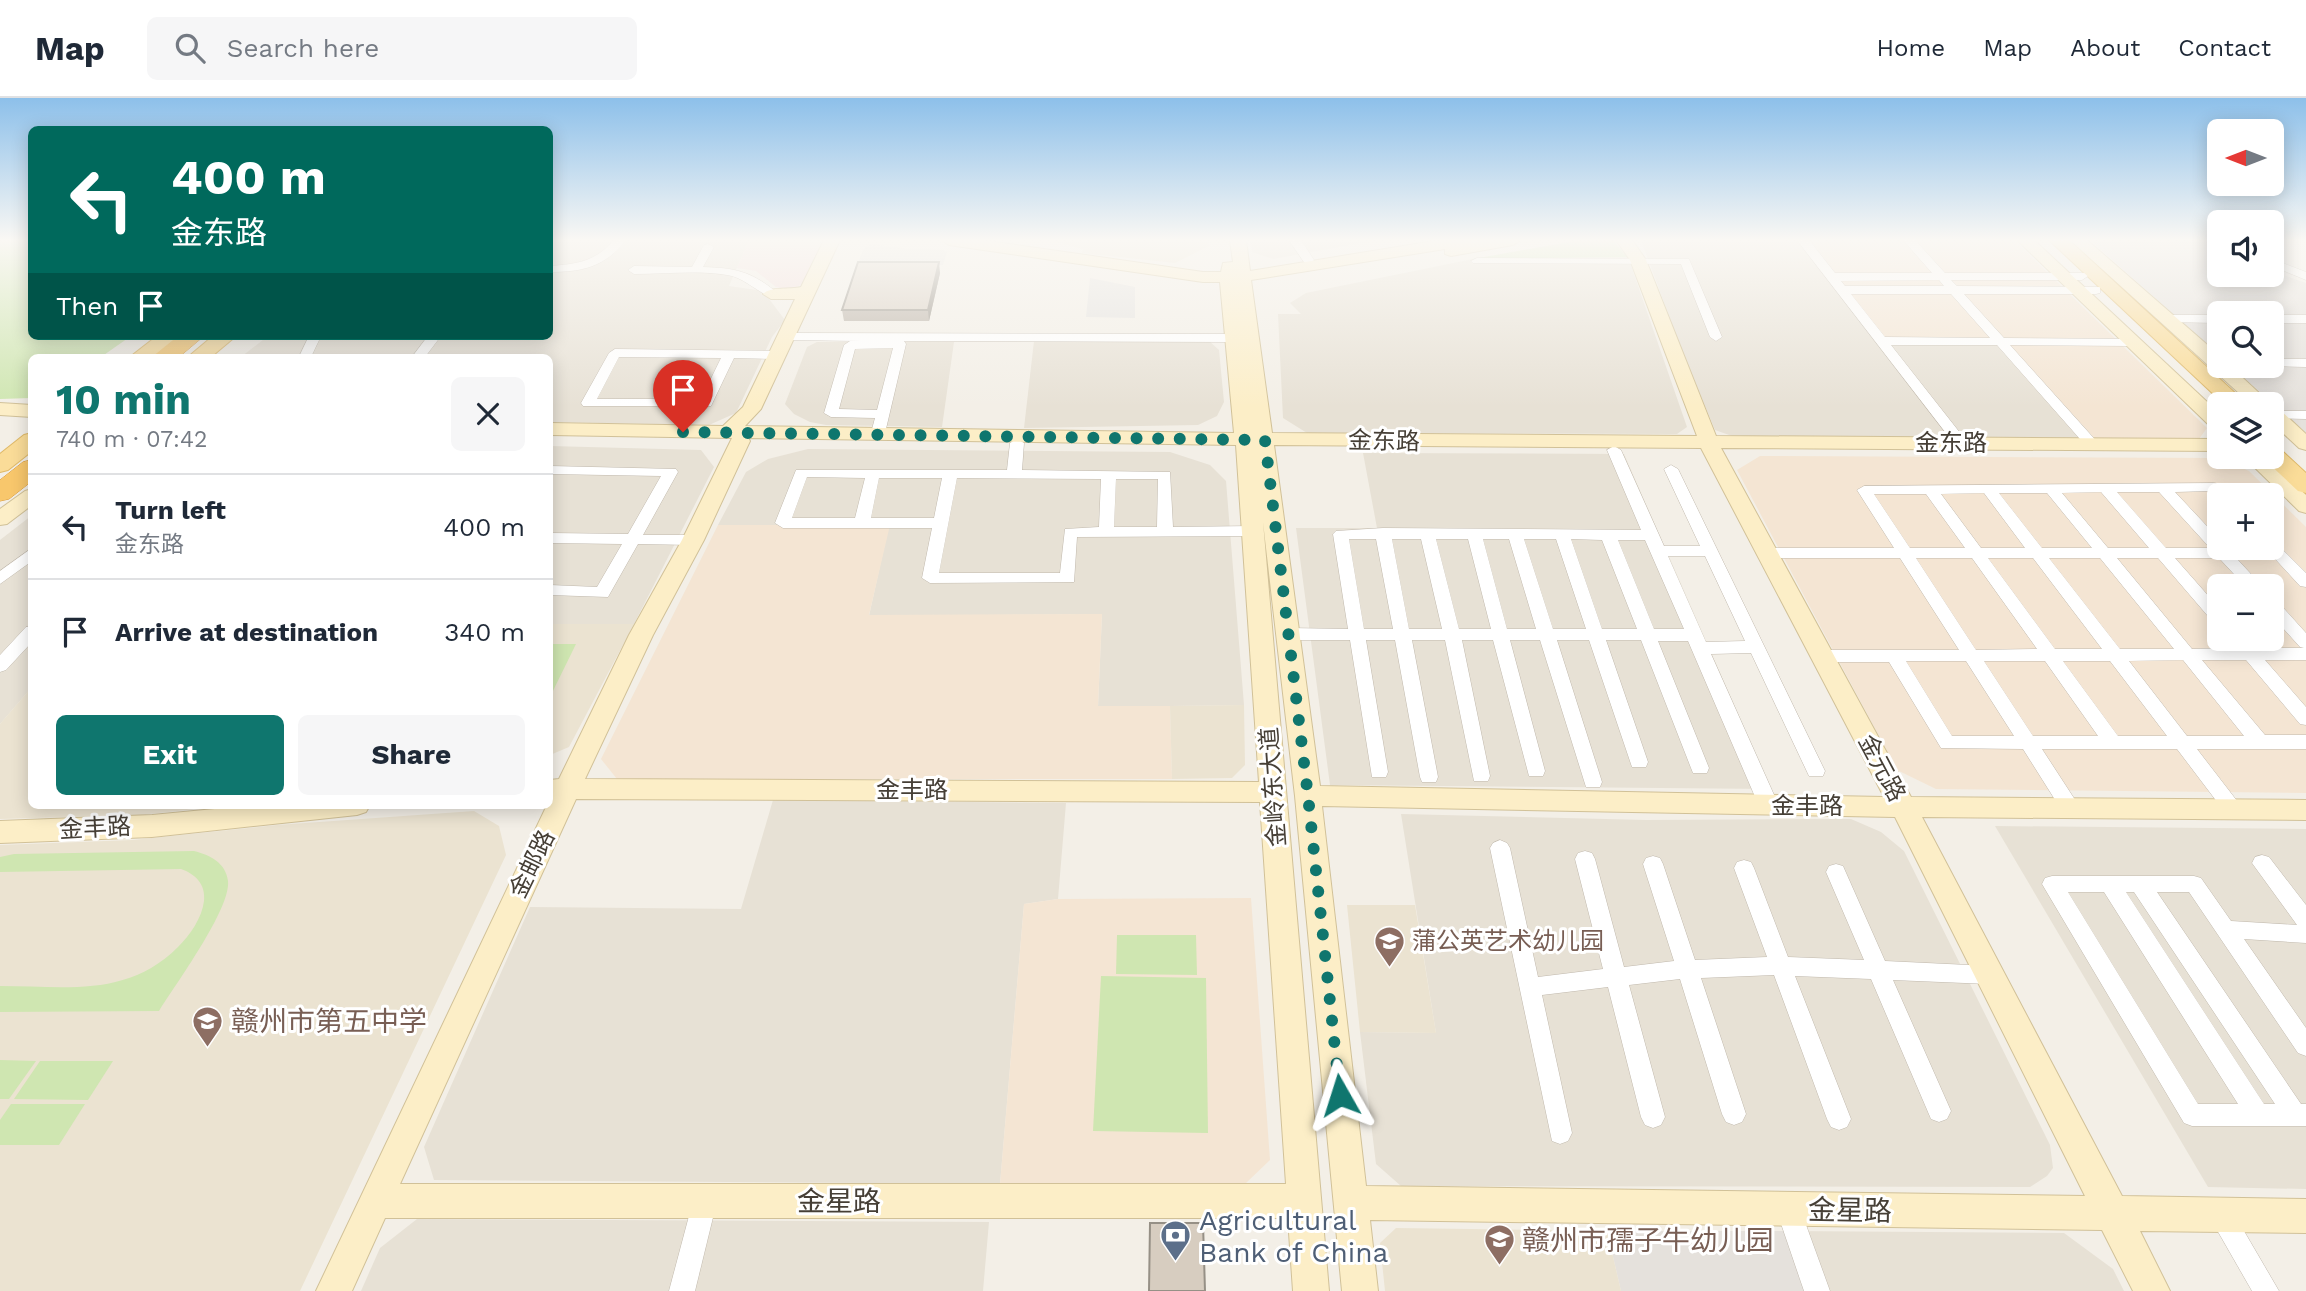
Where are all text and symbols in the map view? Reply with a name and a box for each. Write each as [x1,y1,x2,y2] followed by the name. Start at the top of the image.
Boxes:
[147,17,637,80] search box
[35,29,105,68] text: Map
[171,29,209,67] icon: search
[227,33,379,63] text: Search here
[1877,34,1945,62] text: Home
[1983,34,2032,62] text: Map
[2070,34,2140,62] text: About
[2178,34,2271,62] text: Contact
[2207,119,2284,196] north arrow
[2207,119,2284,651] map controls
[171,148,326,206] text: 400 m
[56,154,147,245] icon: left
[2207,210,2284,287] button: sound
[171,214,267,252] text: 金东路
[132,287,170,325] icon: arrive
[56,291,118,321] text: Then
[2207,301,2284,378] button: search
[653,360,713,432] pin
[664,371,702,409] icon: arrive
[56,375,191,424] text: 10 min
[451,377,525,451] button: close
[2207,392,2284,469] button: layers
[56,426,207,453] text: 740 m · 07:42
[1348,426,1420,456] street label: 金东路
[1915,429,1987,457] street label: 金东路
[2207,483,2284,560] button: +
[115,495,226,525] text: Turn left
[56,508,94,546] icon: left
[443,512,525,542] text: 400 m
[115,531,184,558] text: 金东路
[2207,574,2284,651] button: −
[56,613,94,651] icon: arrive
[115,617,378,647] text: Arrive at destination
[444,617,525,647] text: 340 m
[56,715,284,795] button: Exit
[298,715,525,795] button: Share
[1255,726,1291,848] street label: 金岭东大道
[1853,730,1911,806] street label: 金元路
[876,776,948,804] street label: 金丰路
[1771,792,1843,820] street label: 金丰路
[58,812,132,844] street label: 金丰路
[504,826,560,902] street label: 金邮路
[1372,924,1406,968] school or university icon: 蒲公英艺术幼儿园
[1412,927,1604,955] place label: 蒲公英艺术幼儿园
[191,1004,225,1048] school or university icon: 赣州市第五中学
[231,1005,427,1038] place label: 赣州市第五中学
[1303,1058,1377,1132] position arrow
[797,1185,881,1218] street label: 金星路
[1808,1193,1892,1228] street label: 金星路
[1199,1204,1389,1269] place label: Agricultural Bank of China
[1159,1219,1193,1263] bank icon: Agricultural Bank of China
[1482,1223,1516,1267] school or university icon: 赣州市孺子牛幼儿园
[1522,1224,1774,1257] place label: 赣州市孺子牛幼儿园

